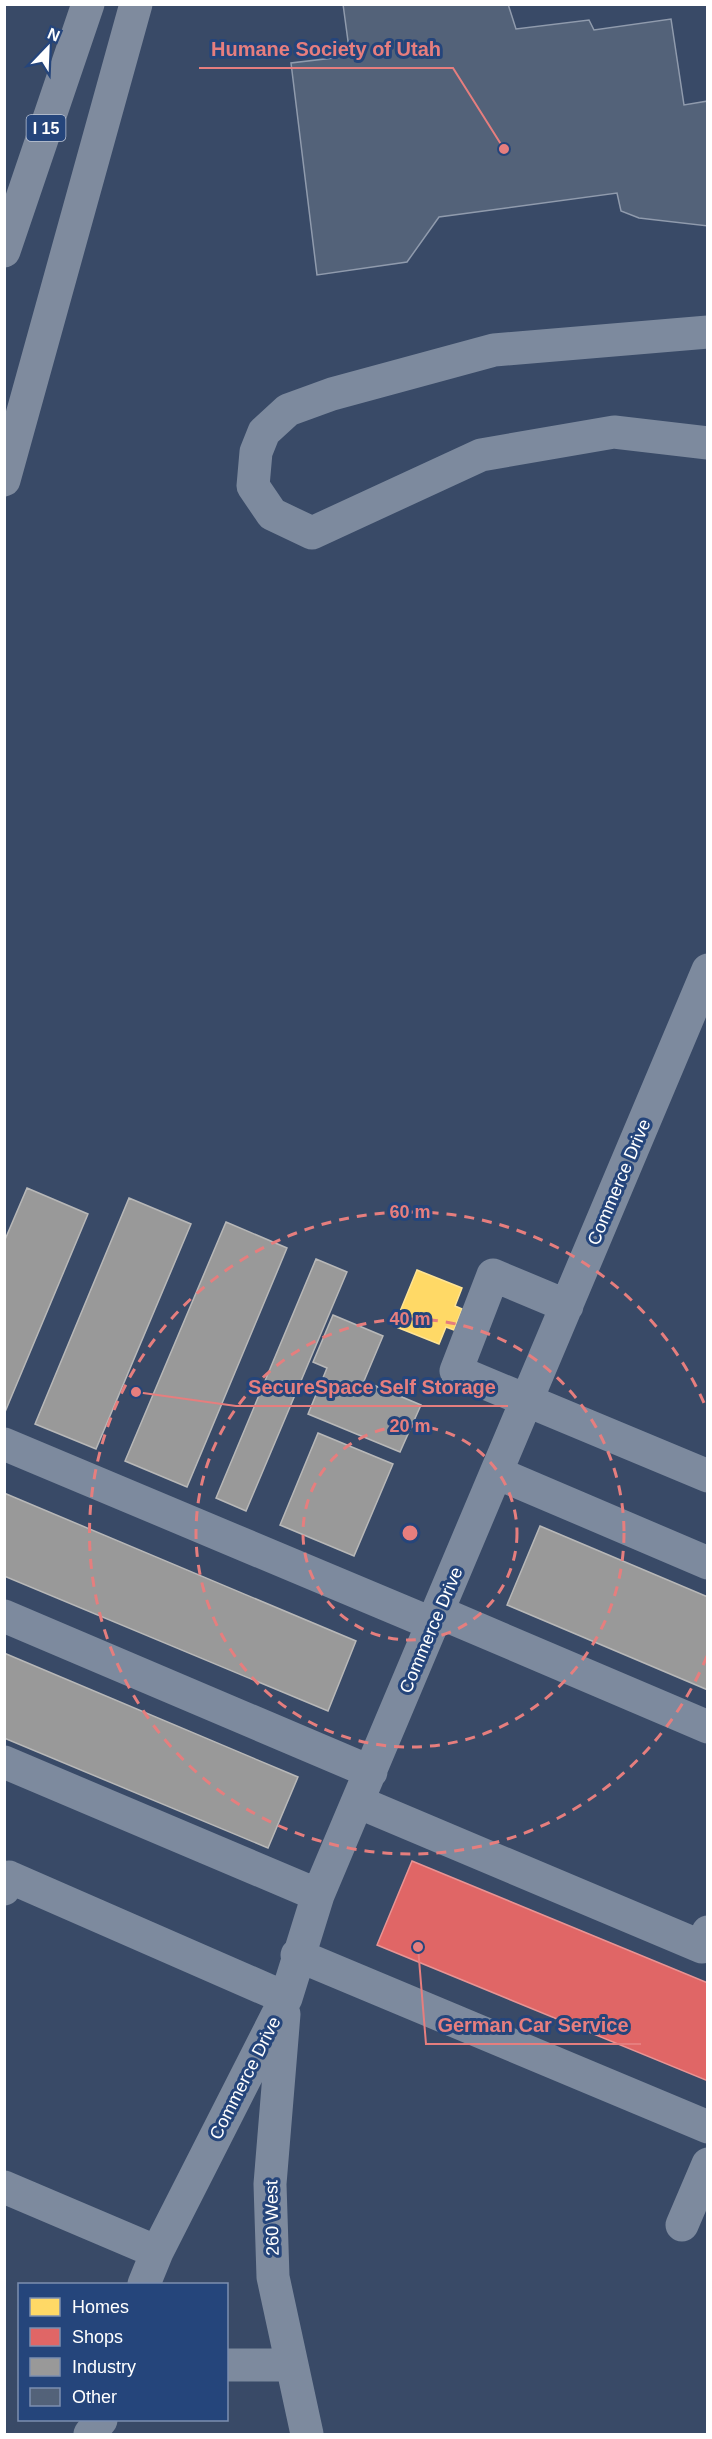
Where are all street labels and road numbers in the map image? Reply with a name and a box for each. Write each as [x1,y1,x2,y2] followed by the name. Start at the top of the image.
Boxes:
[26,115,66,141] road number: I 15
[583,1116,655,1248] street label: Commerce Drive
[395,1564,467,1696] street label: Commerce Drive
[205,2013,285,2143] street label: Commerce Drive
[261,2180,283,2256] street label: 260 West

